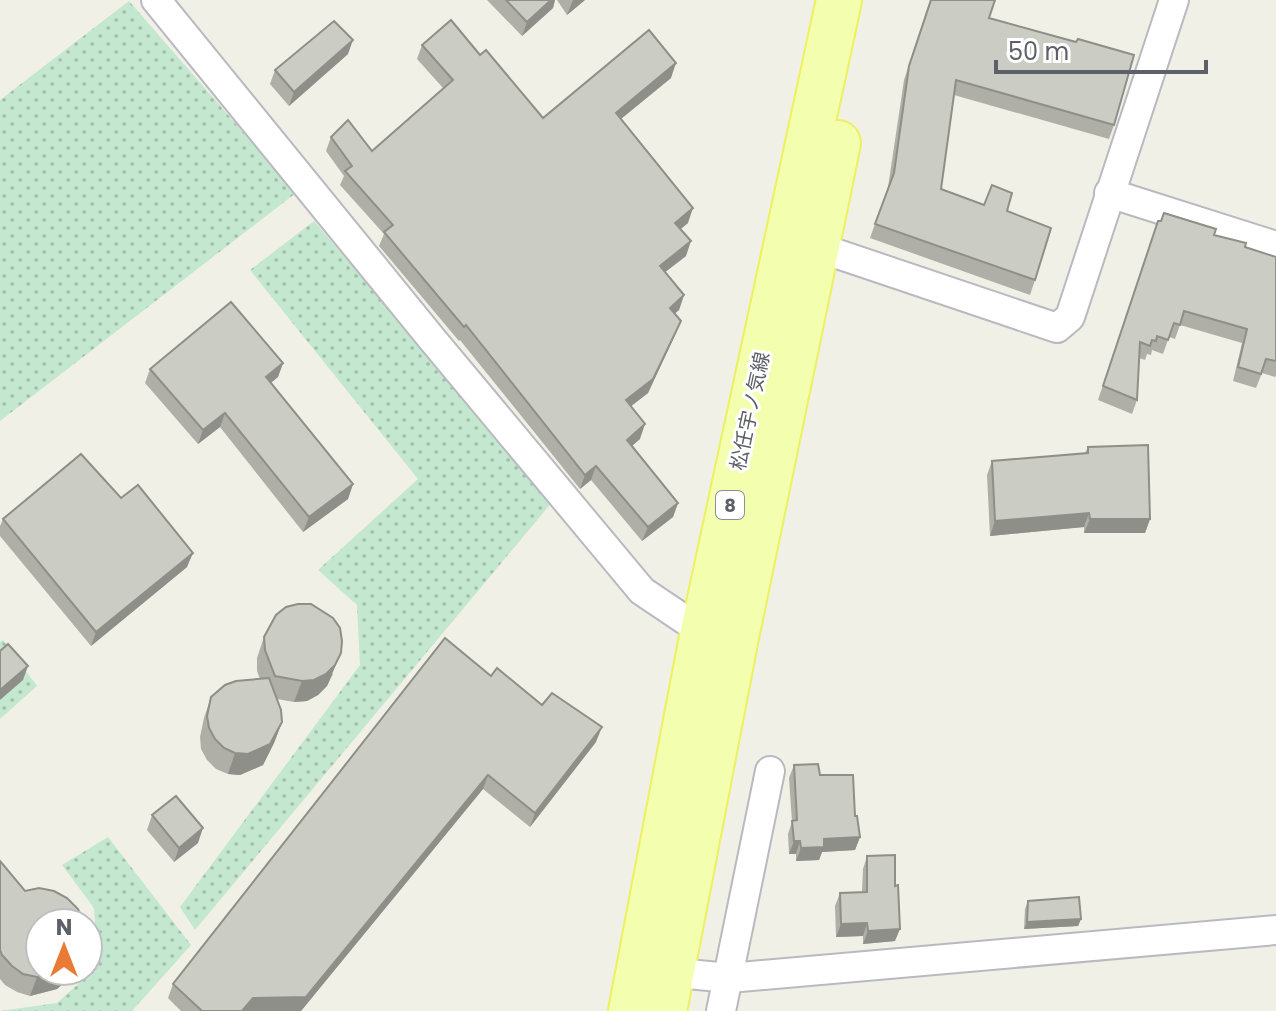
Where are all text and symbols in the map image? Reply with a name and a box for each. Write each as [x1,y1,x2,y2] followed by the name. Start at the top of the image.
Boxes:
[996,24,1206,74] scale bar
[1008,35,1069,68] text: 50 m
[724,349,776,473] street label: 松任宇ノ気線
[716,491,744,519] road number: 8
[24,907,104,987] north arrow
[56,912,72,943] text: N

